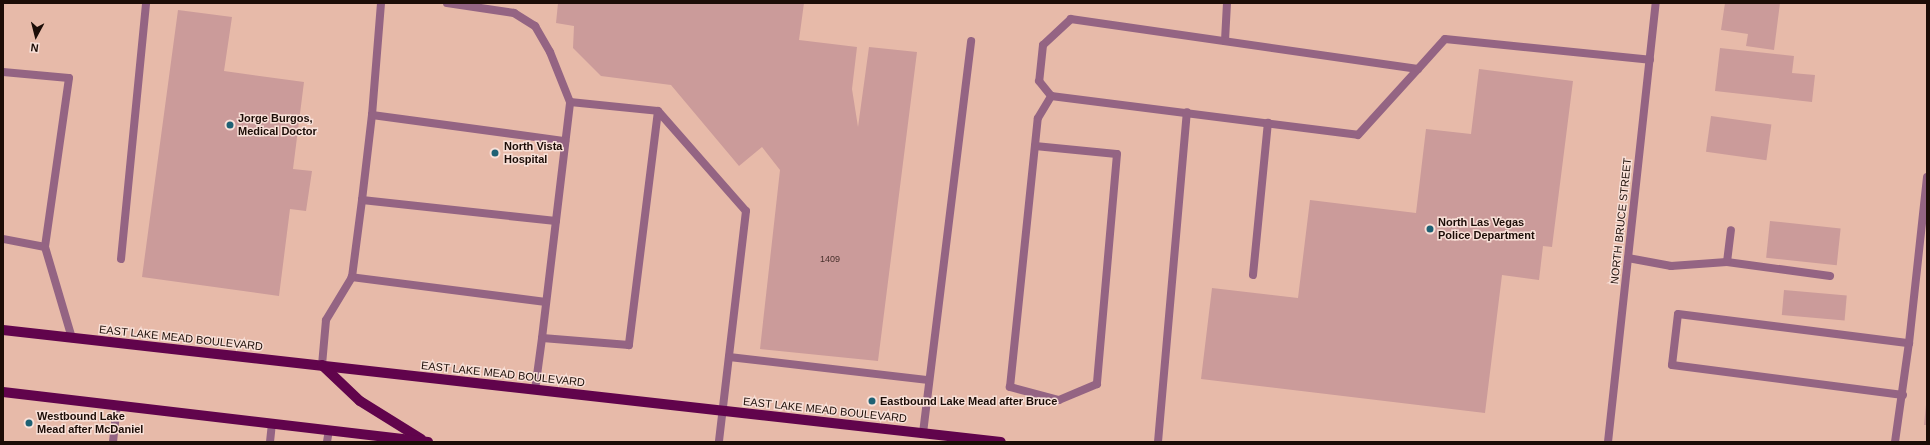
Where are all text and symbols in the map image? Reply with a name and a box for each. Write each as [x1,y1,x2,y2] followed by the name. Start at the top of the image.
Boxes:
[16,16,56,56] north arrow
[30,41,39,54] text: N
[238,112,317,138] place label: Jorge Burgos, Medical Doctor
[225,120,235,130] marker: Jorge Burgos, Medical Doctor
[504,140,562,166] place label: North Vista Hospital
[489,147,501,159] marker: North Vista Hospital
[1608,157,1634,285] street label: NORTH BRUCE STREET
[1438,216,1535,242] place label: North Las Vegas Police Department
[1425,224,1435,234] marker: North Las Vegas Police Department
[820,254,840,264] house number: 1409
[98,323,264,353] street label: EAST LAKE MEAD BOULEVARD
[420,359,586,389] street label: EAST LAKE MEAD BOULEVARD
[880,394,1057,408] place label: Eastbound Lake Mead after Bruce
[742,395,908,425] street label: EAST LAKE MEAD BOULEVARD
[867,396,877,406] marker: Eastbound Lake Mead after Bruce
[37,410,143,436] place label: Westbound Lake Mead after McDaniel
[24,418,34,428] marker: Westbound Lake Mead after McDaniel

